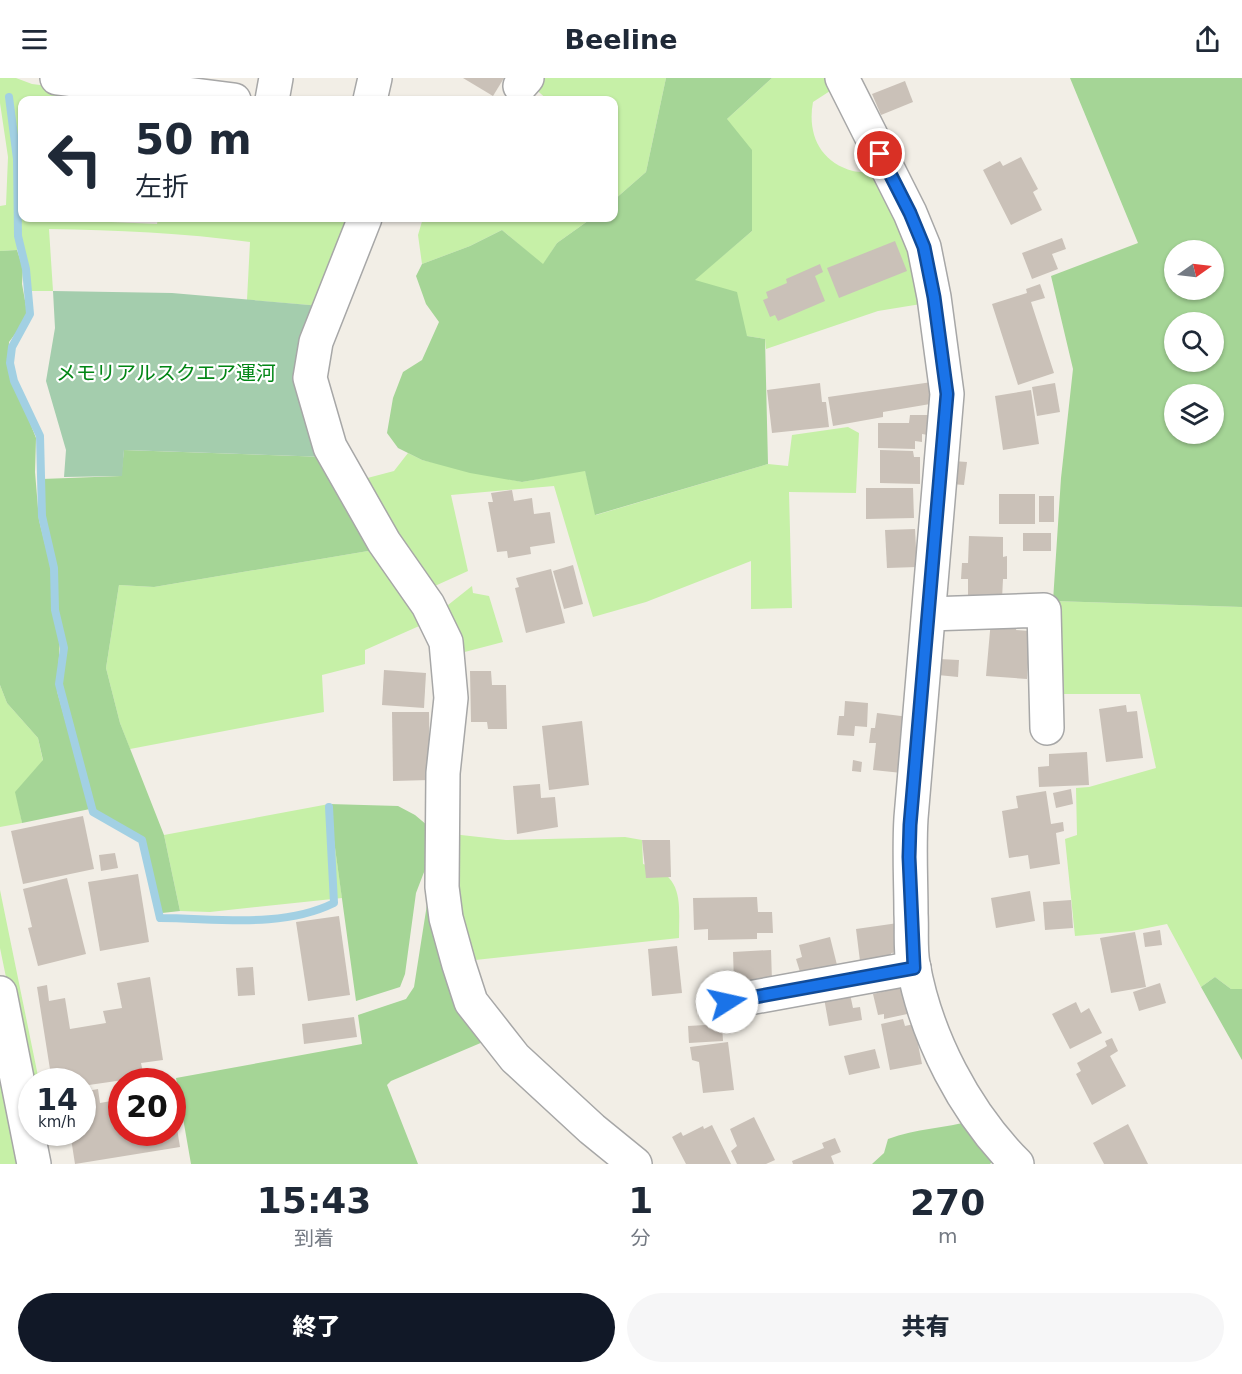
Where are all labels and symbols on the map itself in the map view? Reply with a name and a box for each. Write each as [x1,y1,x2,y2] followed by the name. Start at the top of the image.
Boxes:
[854,128,905,179] pin
[1164,240,1224,300] north arrow
[56,361,276,385] park label: メモリアルスクエア運河
[695,970,759,1034] position arrow
[108,1068,186,1146] speed limit sign: 20

